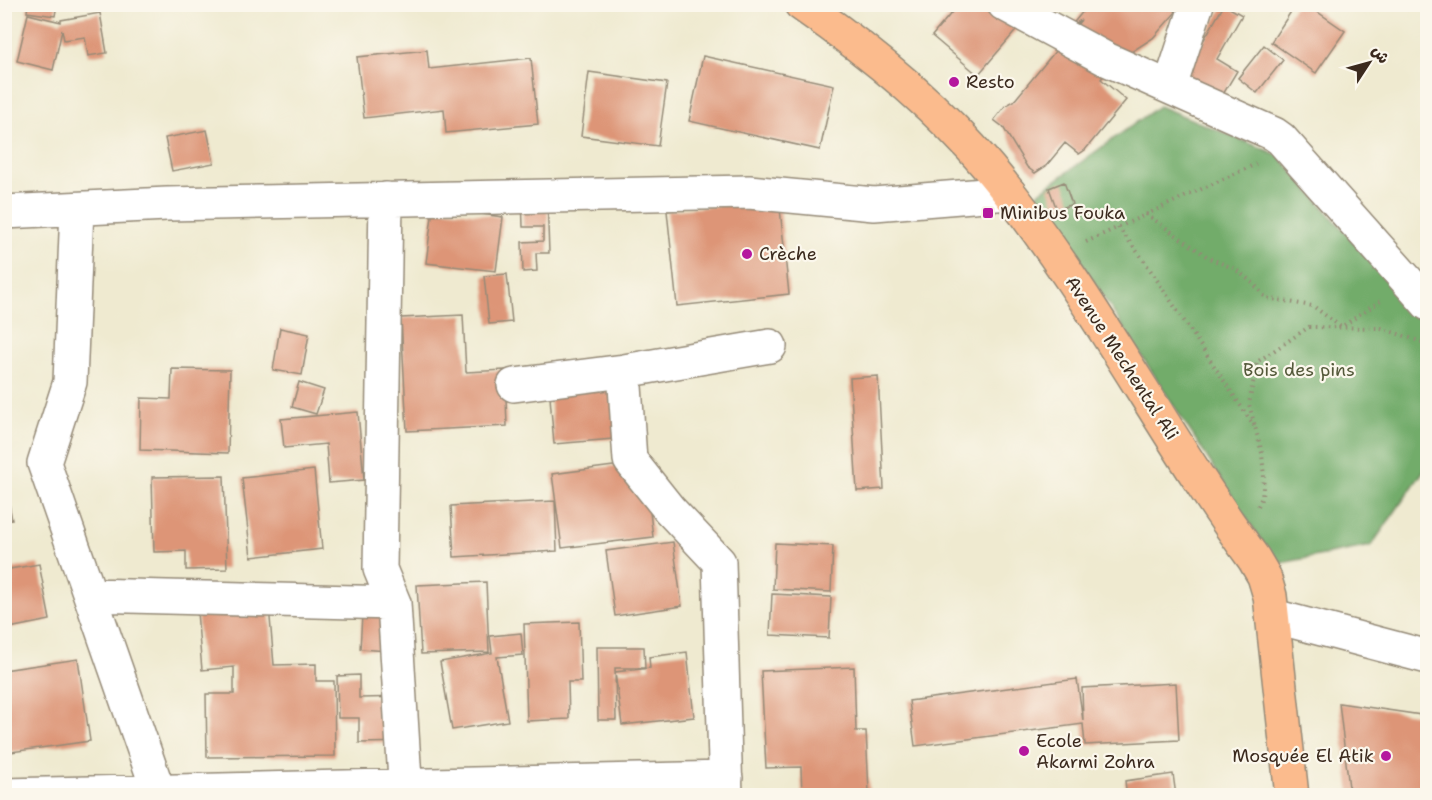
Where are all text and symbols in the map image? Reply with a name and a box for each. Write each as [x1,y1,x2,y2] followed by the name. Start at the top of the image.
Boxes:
[1339,33,1399,93] north arrow
[1367,41,1394,68] text: ش
[966,70,1015,94] place label: Resto
[947,75,961,89] marker: Resto
[1000,201,1125,225] place label: Minibus Fouka
[981,206,995,220] marker: Minibus Fouka
[759,242,817,266] place label: Crèche
[740,247,754,261] marker: Crèche
[1060,271,1184,445] street label: Avenue Mechental Ali
[1243,358,1355,382] park label: Bois des pins
[1036,729,1155,774] place label: Ecole Akarmi Zohra
[1017,744,1031,758] marker: Ecole Akarmi Zohra
[1232,744,1374,768] place label: Mosquée El Atik
[1379,749,1393,763] marker: Mosquée El Atik

